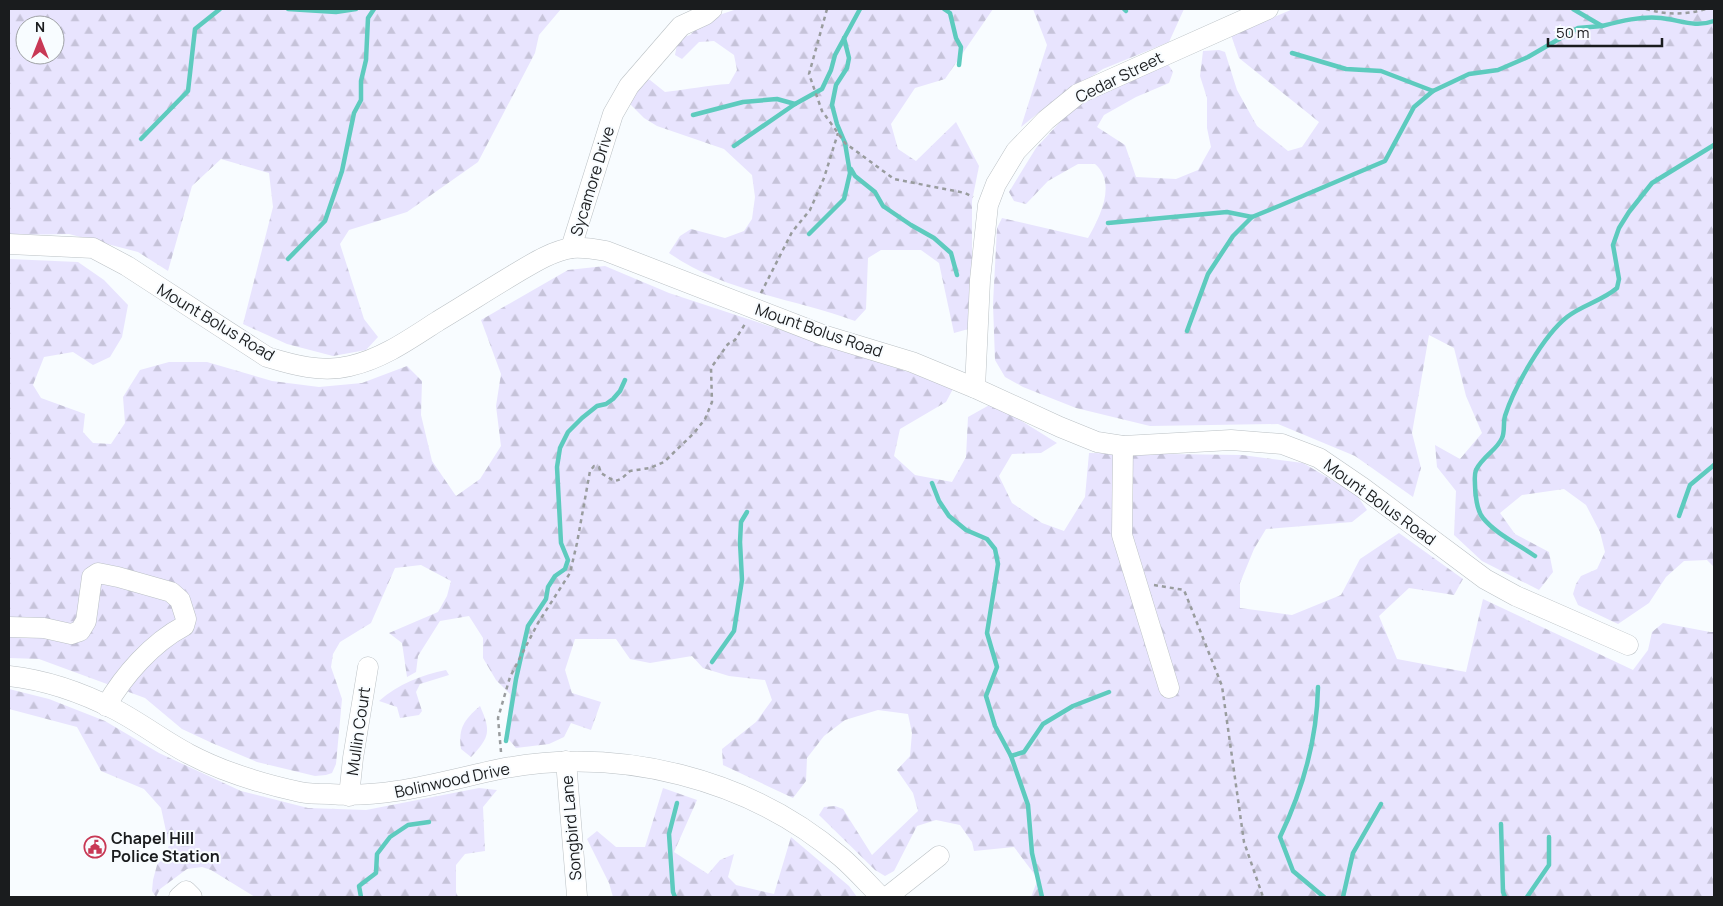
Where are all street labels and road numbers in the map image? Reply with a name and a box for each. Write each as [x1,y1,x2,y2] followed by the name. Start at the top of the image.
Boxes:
[1071,46,1167,108] street label: Cedar Street
[565,123,619,239] street label: Sycamore Drive
[153,278,279,366] street label: Mount Bolus Road
[752,298,886,362] street label: Mount Bolus Road
[1320,454,1440,550] street label: Mount Bolus Road
[341,685,375,777] street label: Mullin Court
[392,757,512,803] street label: Bolinwood Drive
[555,774,587,882] street label: Songbird Lane

